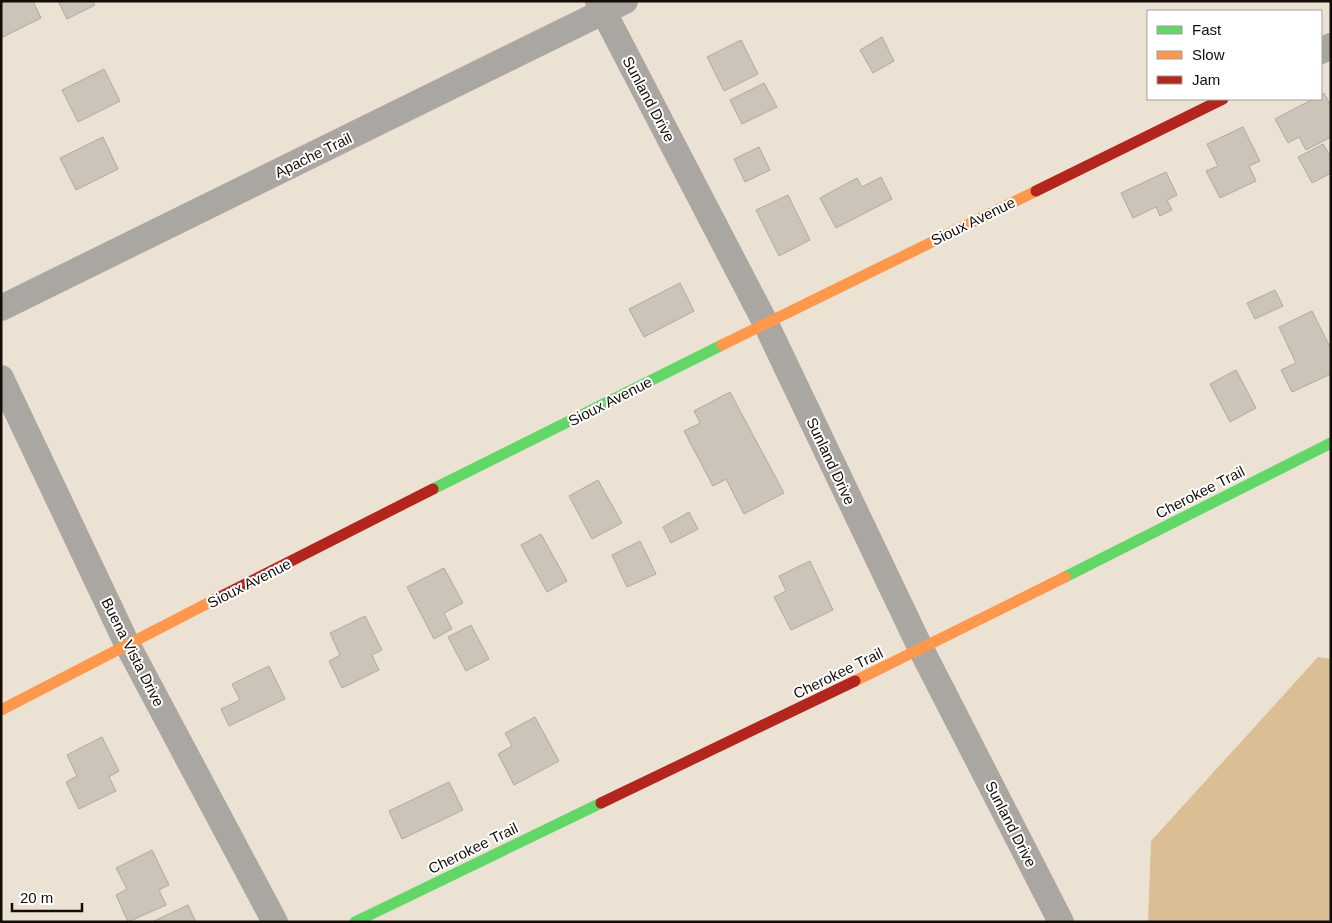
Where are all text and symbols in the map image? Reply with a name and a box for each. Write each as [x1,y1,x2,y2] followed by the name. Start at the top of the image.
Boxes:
[1147,10,1322,100] legend
[1192,21,1222,38] text: Fast
[1192,46,1225,63] text: Slow
[619,53,679,145] street label: Sunland Drive
[1192,71,1220,88] text: Jam
[272,129,354,181] street label: Apache Trail
[928,193,1018,249] street label: Sioux Avenue
[565,373,655,429] street label: Sioux Avenue
[803,415,859,507] street label: Sunland Drive
[1153,462,1247,522] street label: Cherokee Trail
[204,555,294,611] street label: Sioux Avenue
[98,595,168,709] street label: Buena Vista Drive
[790,644,886,702] street label: Cherokee Trail
[982,778,1040,870] street label: Sunland Drive
[425,819,521,877] street label: Cherokee Trail
[12,880,82,912] scale bar
[20,889,53,906] text: 20 m

